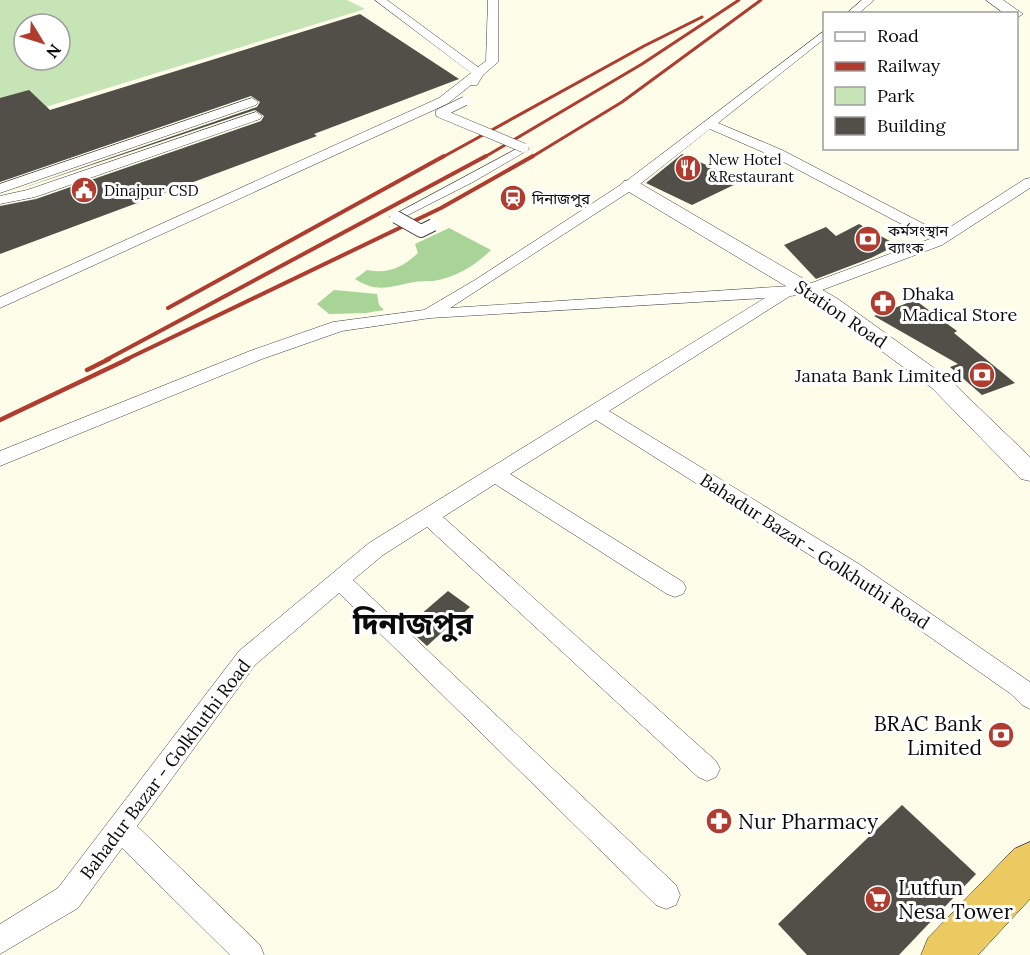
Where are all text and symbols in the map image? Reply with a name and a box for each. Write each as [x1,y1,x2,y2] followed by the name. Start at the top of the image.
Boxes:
[12,12,72,72] north arrow
[823,12,1018,150] legend
[877,24,919,47] text: Road
[42,40,66,62] text: N
[877,54,941,77] text: Railway
[877,84,915,107] text: Park
[877,114,947,137] text: Building
[708,150,794,186] place label: New Hotel &Restaurant
[673,153,703,183] restaurant icon: New Hotel &Restaurant
[69,175,99,205] public building icon: Dinajpur CSD
[104,181,199,200] place label: Dinajpur CSD
[498,183,528,213] station icon: দিনাজপুর
[531,189,591,208] place label: দিনাজপুর
[887,221,949,257] place label: কর্মসংস্থান ব্যাংক
[853,224,883,254] bank icon: কর্মসংস্থান ব্যাংক
[791,275,892,353] street label: Station Road
[902,282,1017,326] place label: Dhaka Madical Store
[868,288,898,318] pharmacy icon: Dhaka Madical Store
[967,360,997,390] bank icon: Janata Bank Limited
[794,364,962,387] place label: Janata Bank Limited
[696,468,934,634] street label: Bahadur Bazar - Golkhuthi Road
[352,604,474,642] district label: দিনাজপুর
[75,654,255,883] street label: Bahadur Bazar - Golkhuthi Road
[874,710,983,761] place label: BRAC Bank Limited
[986,720,1016,750] bank icon: BRAC Bank Limited
[704,806,734,836] pharmacy icon: Nur Pharmacy
[738,808,878,835] place label: Nur Pharmacy
[898,874,1013,925] place label: Lutfun Nesa Tower
[863,884,893,914] supermarket icon: Lutfun Nesa Tower

